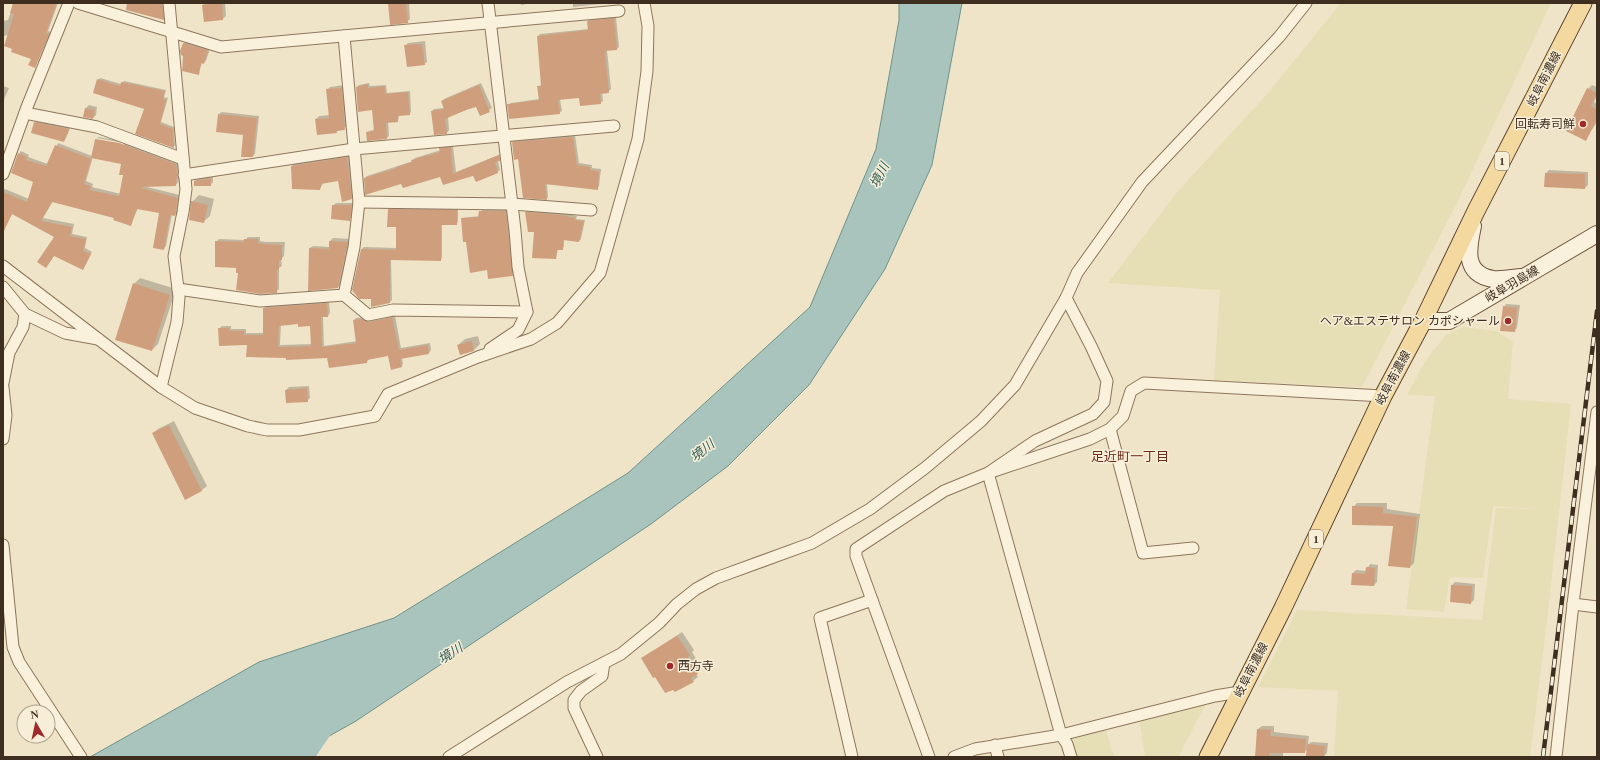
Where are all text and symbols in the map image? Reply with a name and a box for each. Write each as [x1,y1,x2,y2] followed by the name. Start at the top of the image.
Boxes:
[1524,49,1564,109] street label: 岐阜南濃線
[1515,117,1575,131] place label: 回転寿司鮮
[1578,119,1588,129] marker: 回転寿司鮮
[1495,152,1509,170] road number: 1
[867,158,893,190] water label: 境川
[1483,263,1541,305] street label: 岐阜羽島線
[1320,314,1500,328] place label: ヘア&エステサロン カポシャール
[1503,316,1513,326] marker: ヘア&エステサロン カポシャール
[1373,348,1413,408] street label: 岐阜南濃線
[687,435,719,464] water label: 境川
[1091,449,1169,464] district label: 足近町一丁目
[1309,530,1323,548] road number: 1
[435,639,467,667] water label: 境川
[1231,640,1271,700] street label: 岐阜南濃線
[678,659,714,673] place label: 西方寺
[665,661,675,671] marker: 西方寺
[16,704,56,744] north arrow
[30,708,39,721] text: N

